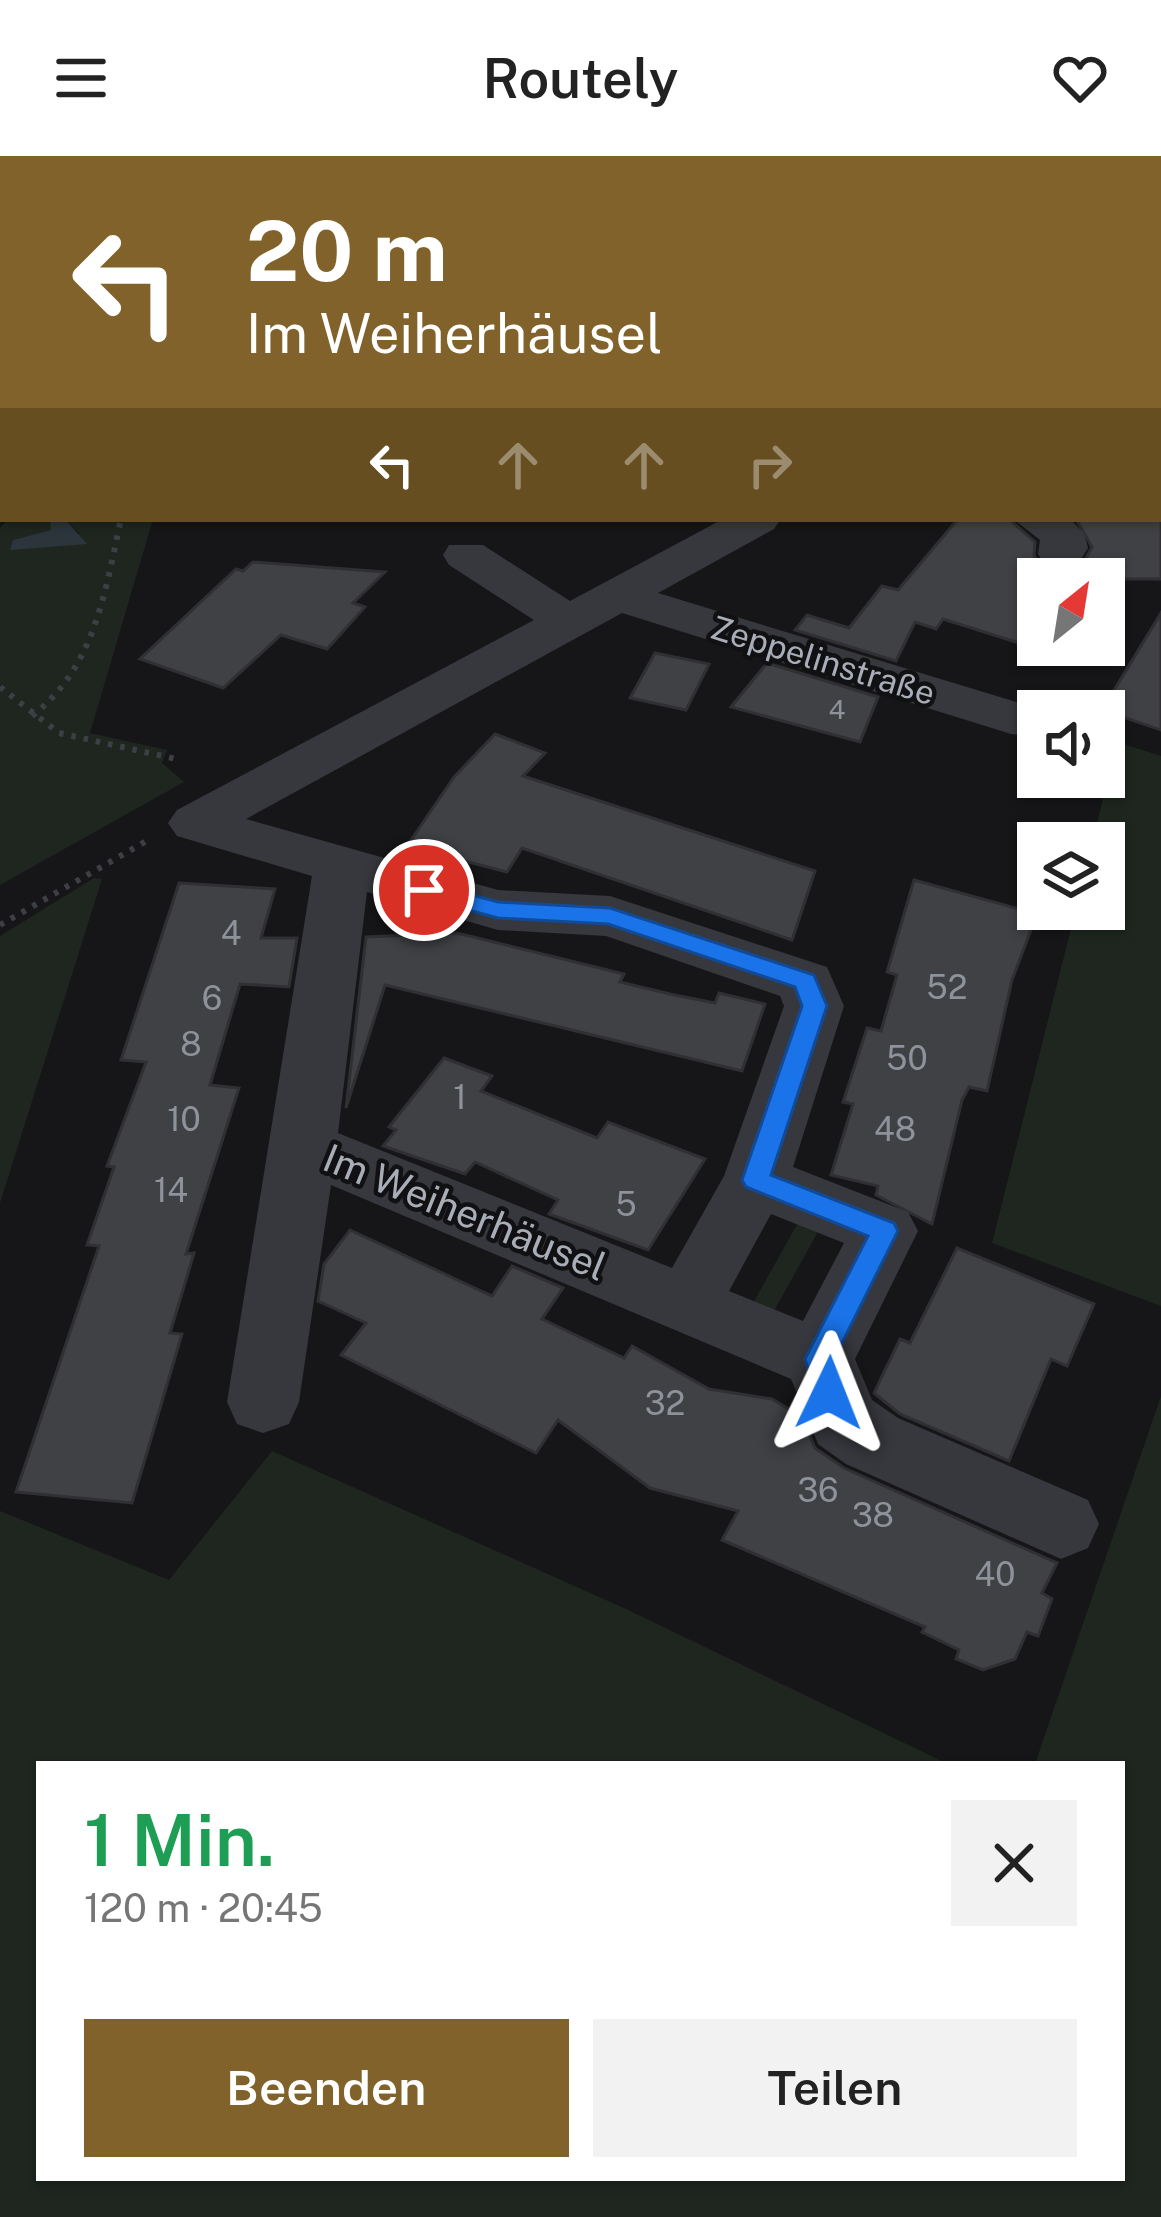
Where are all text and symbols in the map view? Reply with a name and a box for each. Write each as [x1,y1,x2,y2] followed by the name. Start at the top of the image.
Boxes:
[48,45,114,111] icon: menu
[1047,45,1113,111] icon: heart
[482,47,679,110] text: Routely
[246,201,448,300] text: 20 m
[48,204,204,360] icon: left
[246,302,663,365] text: Im Weiherhäusel
[359,432,425,498] icon: left
[485,432,551,498] icon: ahead
[611,432,677,498] icon: ahead
[737,432,803,498] icon: right
[1017,558,1125,666] north arrow
[1017,558,1125,930] map controls
[706,608,940,712] street label: Zeppelinstraße
[1017,690,1125,798] button: sound
[829,693,846,725] house number: 4
[1017,822,1125,930] button: layers
[373,839,475,941] pin
[391,857,457,923] icon: arrive
[221,914,241,952] house number: 4
[927,968,967,1006] house number: 52
[202,979,222,1017] house number: 6
[180,1025,202,1063] house number: 8
[886,1039,928,1077] house number: 50
[453,1078,467,1116] house number: 1
[167,1100,201,1138] house number: 10
[874,1110,916,1148] house number: 48
[317,1134,613,1290] street label: Im Weiherhäusel
[154,1171,188,1209] house number: 14
[615,1185,637,1223] house number: 5
[766,1330,892,1456] position arrow
[645,1384,685,1422] house number: 32
[797,1471,839,1509] house number: 36
[852,1496,894,1534] house number: 38
[975,1555,1015,1593] house number: 40
[84,1798,275,1882] text: 1 Min.
[951,1800,1077,1926] button: close
[84,1885,323,1931] text: 120 m · 20:45
[84,2019,569,2157] button: Beenden
[593,2019,1077,2157] button: Teilen

